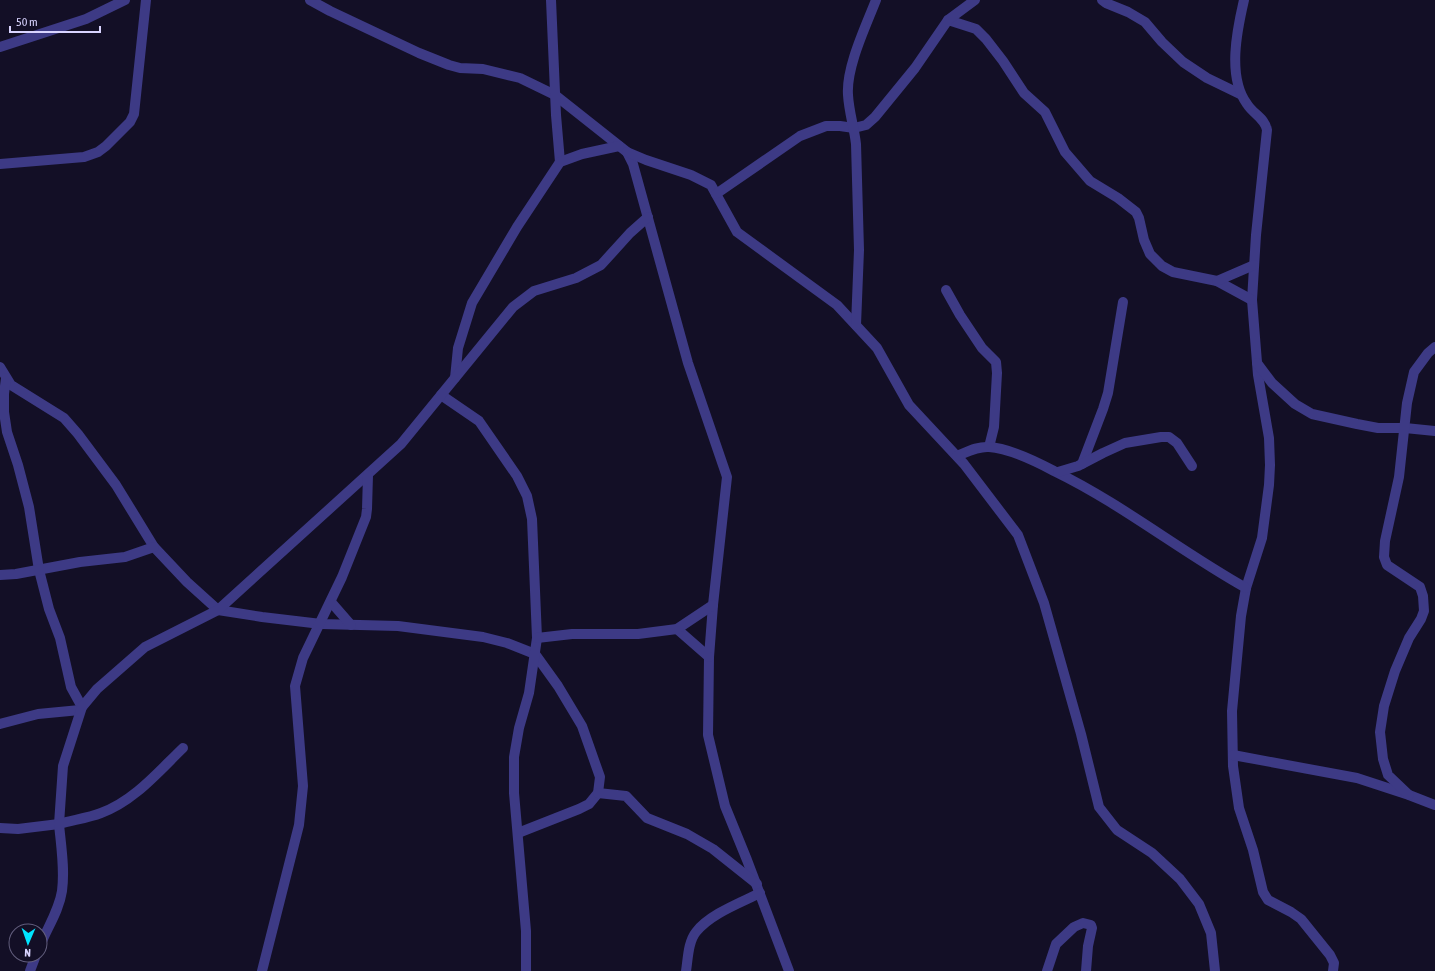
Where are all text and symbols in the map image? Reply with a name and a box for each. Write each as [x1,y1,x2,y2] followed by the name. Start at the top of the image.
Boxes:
[10,8,100,34] scale bar
[16,15,38,29] text: 50 m
[8,923,48,963] north arrow
[24,947,31,959] text: N

